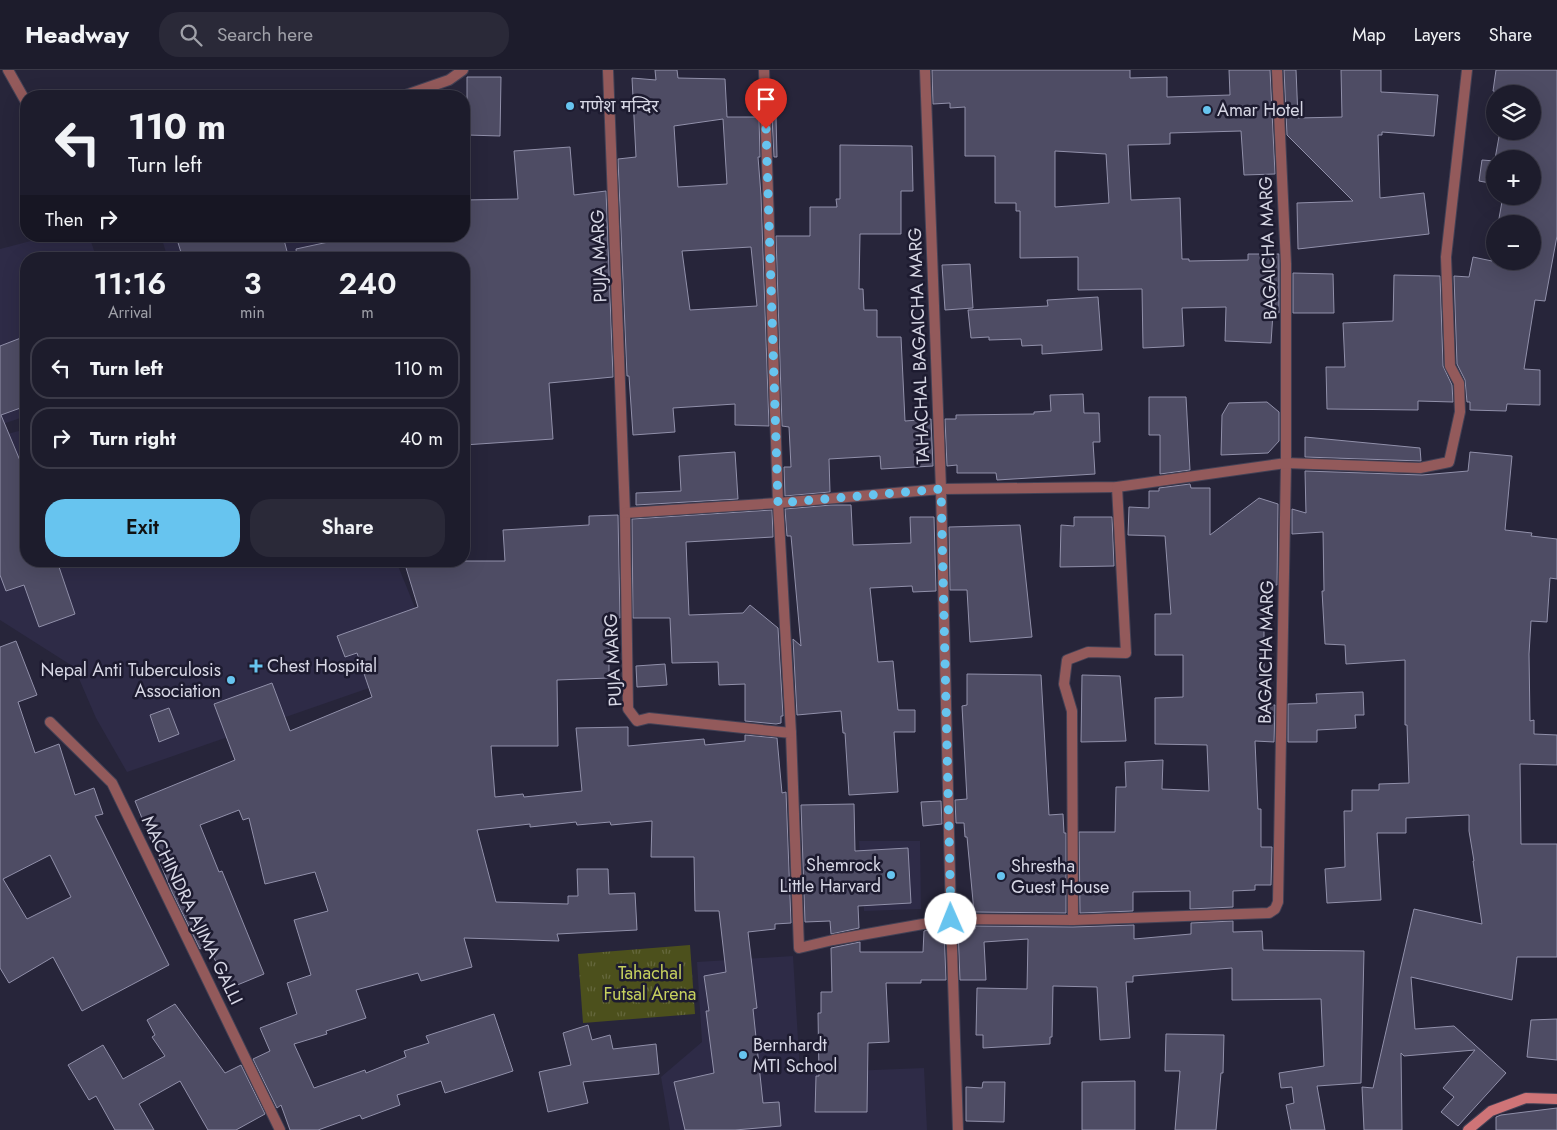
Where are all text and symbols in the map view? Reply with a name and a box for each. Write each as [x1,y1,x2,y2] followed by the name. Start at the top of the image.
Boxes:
[159,12,509,57] search box
[25,17,129,52] text: Headway
[177,21,205,49] icon: search
[217,21,313,48] text: Search here
[1352,22,1386,48] text: Map
[1414,22,1461,48] text: Layers
[1489,22,1532,48] text: Share
[745,78,787,129] pin
[752,85,780,113] icon: arrive
[1486,85,1541,270] map controls
[1486,85,1541,140] button: layers
[580,93,659,119] place label: गणेश मन्दिर
[1217,97,1304,123] place label: Amar Hotel
[564,100,576,112] marker: गणेश मन्दिर
[128,102,226,152] text: 110 m
[1201,104,1213,116] marker: Amar Hotel
[45,110,110,175] icon: left
[128,148,202,180] text: Turn left
[1486,150,1541,205] button: +
[1252,176,1284,320] street label: BAGAICHA MARG
[94,205,122,233] icon: right
[45,206,84,233] text: Then
[584,209,614,303] street label: PUJA MARG
[1486,215,1541,270] button: −
[902,227,936,465] street label: TAHACHAL BAGAICHA MARG
[94,262,166,305] text: 11:16
[243,262,261,305] text: 3
[338,262,396,305] text: 240
[108,301,152,324] text: Arrival
[240,301,265,324] text: min
[361,301,374,324] text: m
[47,354,75,382] icon: left
[90,355,163,382] text: Turn left
[394,355,443,382] text: 110 m
[47,424,75,452] icon: right
[90,425,176,452] text: Turn right
[400,425,443,452] text: 40 m
[45,499,240,557] button: Exit
[250,499,445,557] button: Share
[1252,580,1280,724] street label: BAGAICHA MARG
[598,613,628,707] street label: PUJA MARG
[267,653,377,679] place label: Chest Hospital
[41,657,221,704] place label: Nepal Anti Tuberculosis Association
[249,659,263,673] marker: Chest Hospital
[225,674,237,686] marker: Nepal Anti Tuberculosis Association
[135,811,249,1009] street label: MACHINDRA AJIMA GALLI
[780,852,881,899] place label: Shemrock Little Harvard
[1011,853,1109,900] place label: Shrestha Guest House
[885,869,897,881] marker: Shemrock Little Harvard
[995,870,1007,882] marker: Shrestha Guest House
[924,892,976,944] position arrow
[603,960,697,1007] park label: Tahachal Futsal Arena
[753,1032,837,1079] place label: Bernhardt MTI School
[737,1049,749,1061] marker: Bernhardt MTI School

